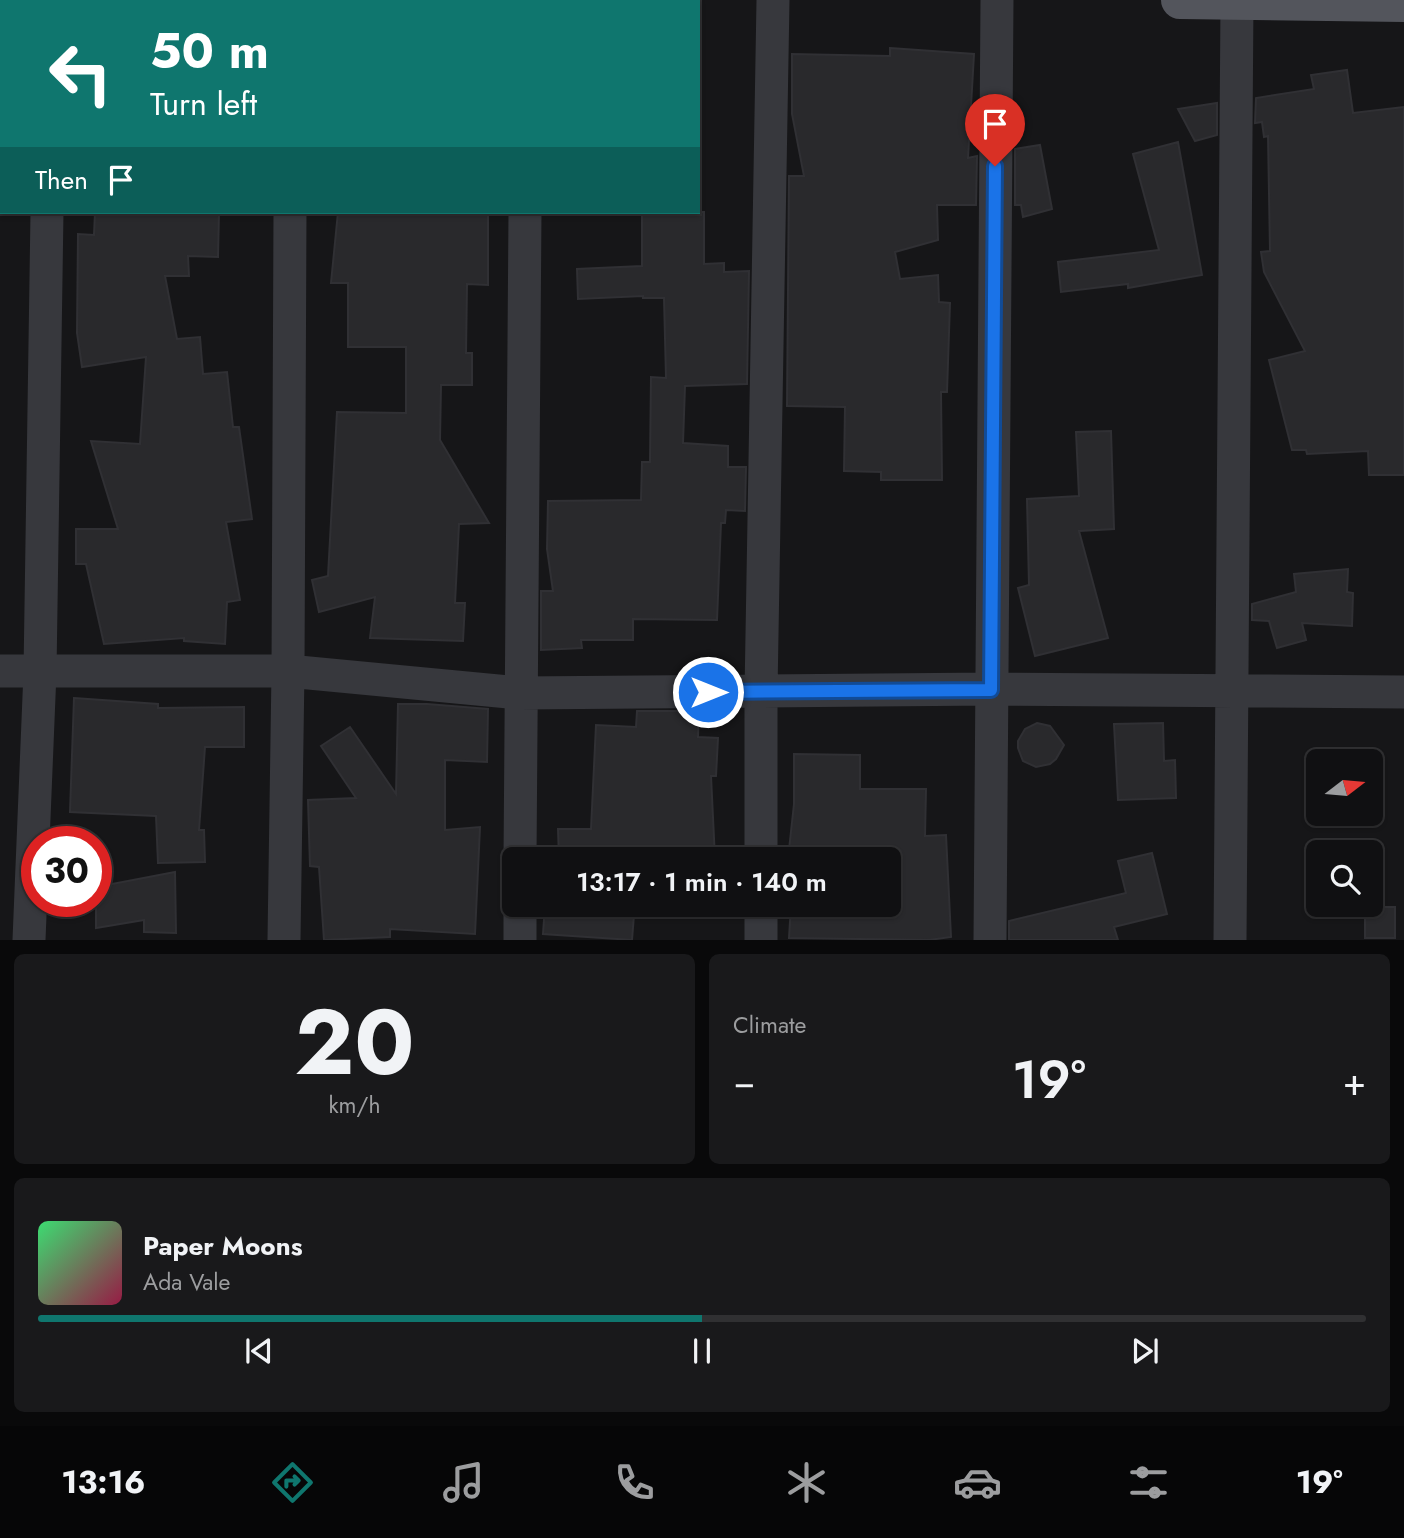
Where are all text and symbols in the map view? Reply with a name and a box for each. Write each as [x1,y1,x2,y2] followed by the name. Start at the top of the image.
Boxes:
[150,16,269,86] text: 50 m
[35,28,126,119] icon: left
[150,81,257,127] text: Turn left
[965,94,1025,166] pin
[976,105,1014,143] icon: arrive
[35,161,88,199] text: Then
[102,161,140,199] icon: arrive
[671,655,745,729] position arrow
[1306,749,1382,826] north arrow
[1306,749,1383,917] map controls
[21,826,112,917] speed limit sign: 30
[1306,840,1383,917] button: search
[576,863,827,901] text: 13:17 · 1 min · 140 m
[295,977,414,1108] text: 20
[733,1008,806,1042] text: Climate
[1012,1042,1086,1118] text: 19°
[733,1054,755,1109] text: −
[1343,1054,1366,1109] text: +
[329,1088,380,1122] text: km/h
[143,1227,303,1265] text: Paper Moons
[143,1265,230,1299] text: Ada Vale
[240,1332,278,1370] icon: previous
[683,1332,721,1370] icon: pause
[1126,1332,1164,1370] icon: next
[268,1458,317,1507] icon: directions
[439,1458,488,1507] icon: music
[610,1458,659,1507] icon: phone
[782,1458,831,1507] icon: climate
[953,1458,1002,1507] icon: car
[1124,1458,1173,1507] icon: filters
[61,1459,145,1505] text: 13:16
[1296,1459,1343,1505] text: 19°

